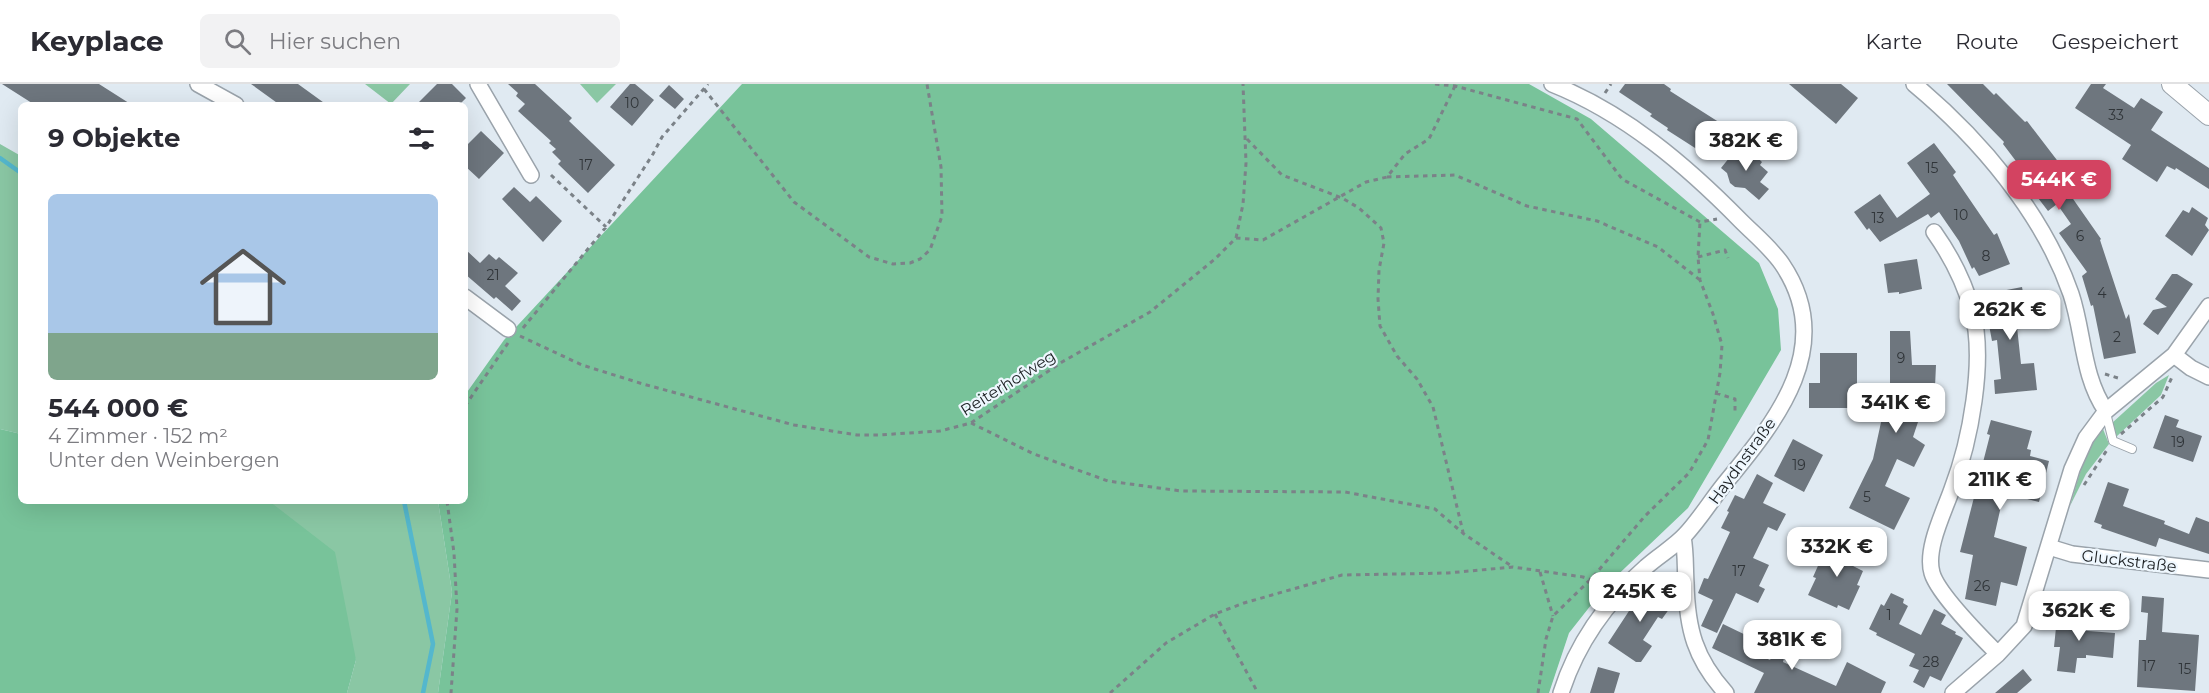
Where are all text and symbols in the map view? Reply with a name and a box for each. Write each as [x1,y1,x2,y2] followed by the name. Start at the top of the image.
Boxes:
[200,14,620,68] search box
[30,24,164,58] text: Keyplace
[221,25,254,58] icon: search
[269,28,401,55] text: Hier suchen
[1866,29,1922,54] text: Karte
[1955,29,2018,54] text: Route
[2051,29,2179,54] text: Gespeichert
[625,94,639,112] house number: 10
[2108,106,2124,124] house number: 33
[1697,121,1795,172] pin: 382K €
[48,122,180,154] text: 9 Objekte
[405,122,438,155] icon: filters
[1709,128,1783,152] text: 382K €
[579,156,593,174] house number: 17
[1926,159,1939,177] house number: 15
[2010,160,2108,211] pin: 544K €
[2021,167,2097,191] text: 544K €
[1954,206,1968,224] house number: 10
[1872,209,1885,227] house number: 13
[2076,227,2085,245] house number: 6
[189,233,297,341] icon: home
[1982,247,1991,265] house number: 8
[486,266,500,284] house number: 21
[2097,284,2107,302] house number: 4
[1961,290,2059,341] pin: 262K €
[1973,297,2047,321] text: 262K €
[2113,328,2121,346] house number: 2
[957,346,1059,420] street label: Reiterhofweg
[1897,349,1905,367] house number: 9
[1847,383,1945,434] pin: 341K €
[1861,390,1931,414] text: 341K €
[48,392,188,424] text: 544 000 €
[1704,414,1780,508] street label: Haydnstraße
[48,424,228,448] text: 4 Zimmer · 152 m²
[2171,433,2185,451] house number: 19
[48,448,280,472] text: Unter den Weinbergen
[1792,456,1806,474] house number: 19
[1951,460,2049,511] pin: 211K €
[1968,467,2032,491] text: 211K €
[1863,488,1871,506] house number: 5
[1788,527,1886,578] pin: 332K €
[1801,534,1873,558] text: 332K €
[2080,546,2178,576] street label: Gluckstraße
[1732,562,1746,580] house number: 17
[1591,572,1689,623] pin: 245K €
[1974,577,1991,595] house number: 26
[1603,579,1677,603] text: 245K €
[2030,591,2128,642] pin: 362K €
[2042,598,2116,622] text: 362K €
[1886,606,1892,624] house number: 1
[1743,620,1841,671] pin: 381K €
[1757,627,1827,651] text: 381K €
[1923,653,1940,671] house number: 28
[2142,657,2156,675] house number: 17
[2179,660,2192,678] house number: 15

